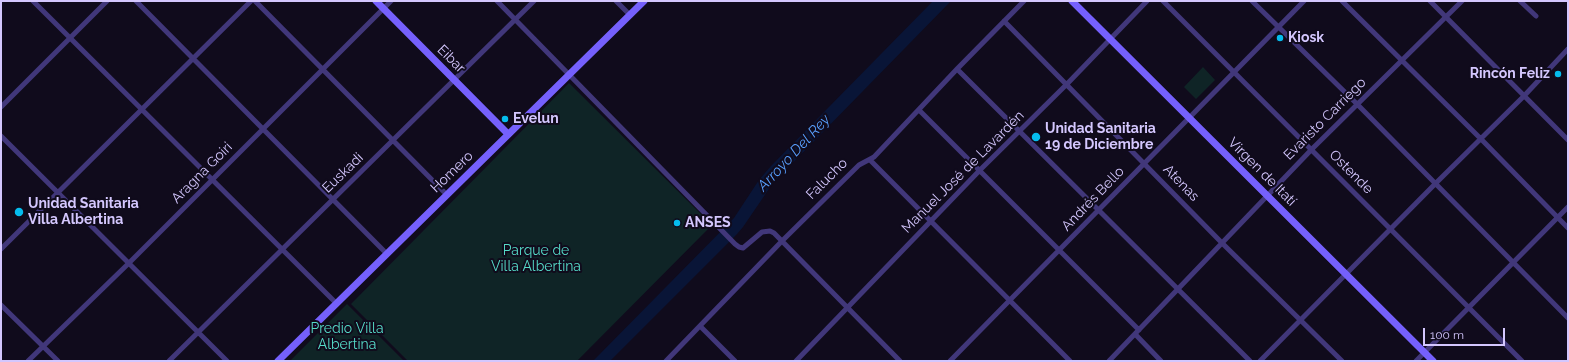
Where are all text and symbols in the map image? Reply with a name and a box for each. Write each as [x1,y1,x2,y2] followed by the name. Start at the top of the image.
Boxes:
[1288,30,1324,46] place label: Kiosk
[1275,33,1285,43] marker: Kiosk
[433,41,469,77] street label: Eibar
[1470,66,1550,82] place label: Rincón Feliz
[1553,69,1563,79] marker: Rincón Feliz
[1280,74,1370,164] street label: Evaristo Carriego
[898,107,1028,237] street label: Manuel José de Lavardén
[513,111,559,127] place label: Evelun
[754,111,834,195] water label: Arroyo Del Rey
[500,114,510,124] marker: Evelun
[1045,121,1156,154] place label: Unidad Sanitaria 19 de Diciembre
[1030,131,1042,143] marker: Unidad Sanitaria 19 de Diciembre
[1224,134,1300,210] street label: Virgen de Itatí
[168,139,236,207] street label: Aragna Goiri
[1326,147,1376,197] street label: Ostende
[427,148,477,196] street label: Homero
[319,150,367,196] street label: Euskadi
[803,155,851,203] street label: Falucho
[1159,161,1203,205] street label: Atenas
[1058,163,1128,235] street label: Andrés Bello
[28,196,139,228] place label: Unidad Sanitaria Villa Albertina
[13,206,25,218] marker: Unidad Sanitaria Villa Albertina
[685,215,731,231] place label: ANSES
[672,218,682,228] marker: ANSES
[491,243,581,276] park label: Parque de Villa Albertina
[1425,320,1507,346] scale bar
[310,321,384,354] park label: Predio Villa Albertina
[1430,328,1464,342] text: 100 m

